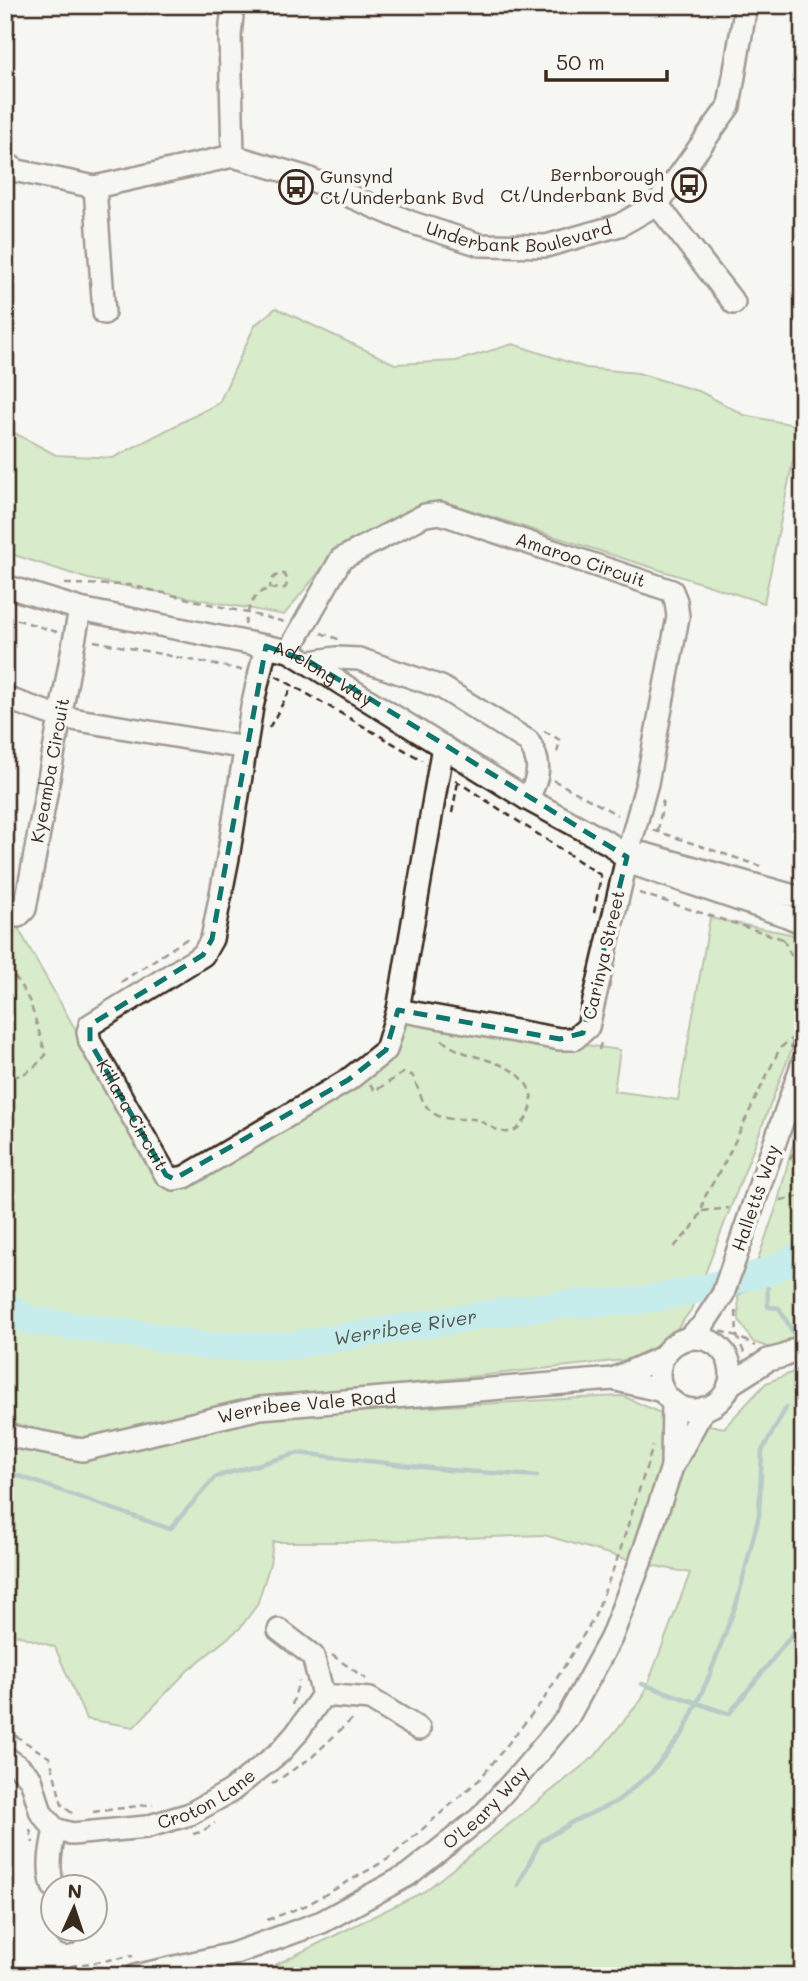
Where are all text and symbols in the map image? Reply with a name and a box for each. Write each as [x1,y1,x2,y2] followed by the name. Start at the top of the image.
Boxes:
[546,38,666,82] scale bar
[556,48,605,75] text: 50 m
[500,162,664,207] place label: Bernborough Ct/Underbank Bvd
[320,164,484,209] place label: Gunsynd Ct/Underbank Bvd
[670,166,708,204] bus stop icon: Bernborough Ct/Underbank Bvd
[277,168,315,206] bus stop icon: Gunsynd Ct/Underbank Bvd
[423,215,614,257] street label: Underbank Boulevard
[513,526,649,592] street label: Amaroo Circuit
[271,635,378,711] street label: Adelong Way
[24,696,74,845] street label: Kyeamba Circuit
[576,888,630,1022] street label: Carinya Street
[91,1055,174,1174] street label: Killara Circuit
[726,1141,784,1254] street label: Halletts Way
[332,1303,478,1350] water label: Werribee River
[215,1384,397,1429] street label: Werribee Vale Road
[437,1760,533,1854] street label: O'Leary Way
[154,1763,260,1834] street label: Croton Lane
[38,1872,108,1942] north arrow
[67,1878,83,1903] text: N

